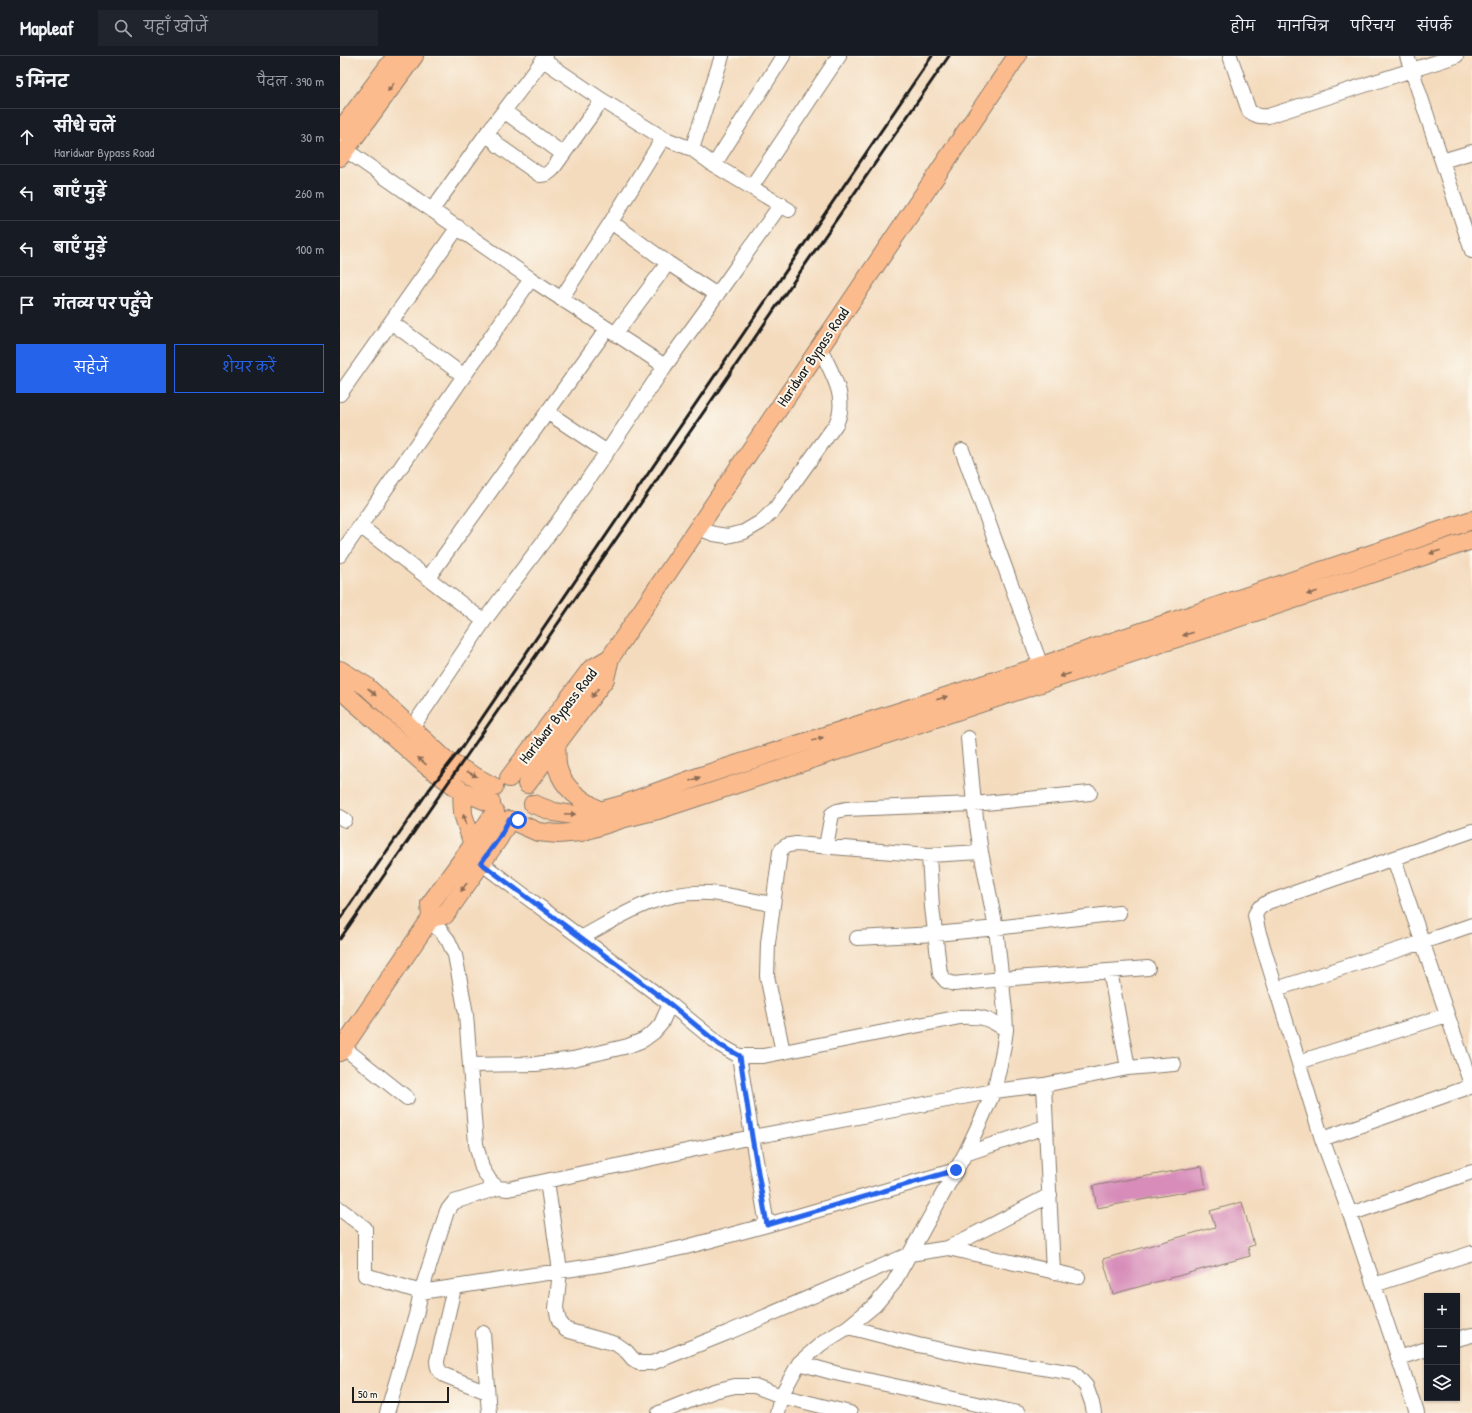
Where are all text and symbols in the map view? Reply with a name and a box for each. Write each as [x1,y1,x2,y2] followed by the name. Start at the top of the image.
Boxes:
[98,10,378,46] search box
[20,15,74,41] text: Mapleaf
[144,16,208,37] text: यहाँ खोजें
[1231,16,1255,35] text: होम
[1277,16,1329,35] text: मानचित्र
[1351,16,1395,35] text: परिचय
[1417,16,1452,35] text: संपर्क
[112,17,134,39] icon: search
[16,69,68,92] text: 5 मिनट
[257,72,324,90] text: पैदल · 390 m
[386,82,395,93] one-way arrow
[54,116,115,137] text: सीधे चलें
[16,126,38,148] icon: ahead
[301,128,324,146] text: 30 m
[54,143,154,161] text: Haridwar Bypass Road
[54,181,106,202] text: बाएँ मुड़ें
[16,182,38,204] icon: left
[295,184,324,202] text: 260 m
[54,237,106,258] text: बाएँ मुड़ें
[16,238,38,260] icon: left
[296,240,324,258] text: 100 m
[54,293,152,314] text: गंतव्य पर पहुँचे
[16,294,38,316] icon: arrive
[772,303,854,411] street label: Haridwar Bypass Road
[16,344,166,393] button: सहेजें
[174,344,324,393] button: शेयर करें
[1429,550,1441,556] one-way arrow
[1305,590,1317,596] one-way arrow
[1182,631,1194,637] one-way arrow
[514,663,602,768] street label: Haridwar Bypass Road
[1058,672,1070,678] one-way arrow
[367,687,377,697] one-way arrow
[591,687,599,698] one-way arrow
[936,695,948,701] one-way arrow
[813,736,825,742] one-way arrow
[417,757,427,766] one-way arrow
[466,771,478,778] one-way arrow
[689,775,701,781] one-way arrow
[564,810,576,817] one-way arrow
[509,811,527,829] route start
[462,812,468,824] one-way arrow
[460,882,468,893] one-way arrow
[947,1161,965,1179] route end
[1424,1293,1460,1401] map controls
[1424,1293,1460,1329] button: +
[1424,1329,1460,1365] button: −
[1424,1365,1460,1401] button: layers
[352,1385,449,1404] scale bar
[358,1387,378,1401] text: 50 m

